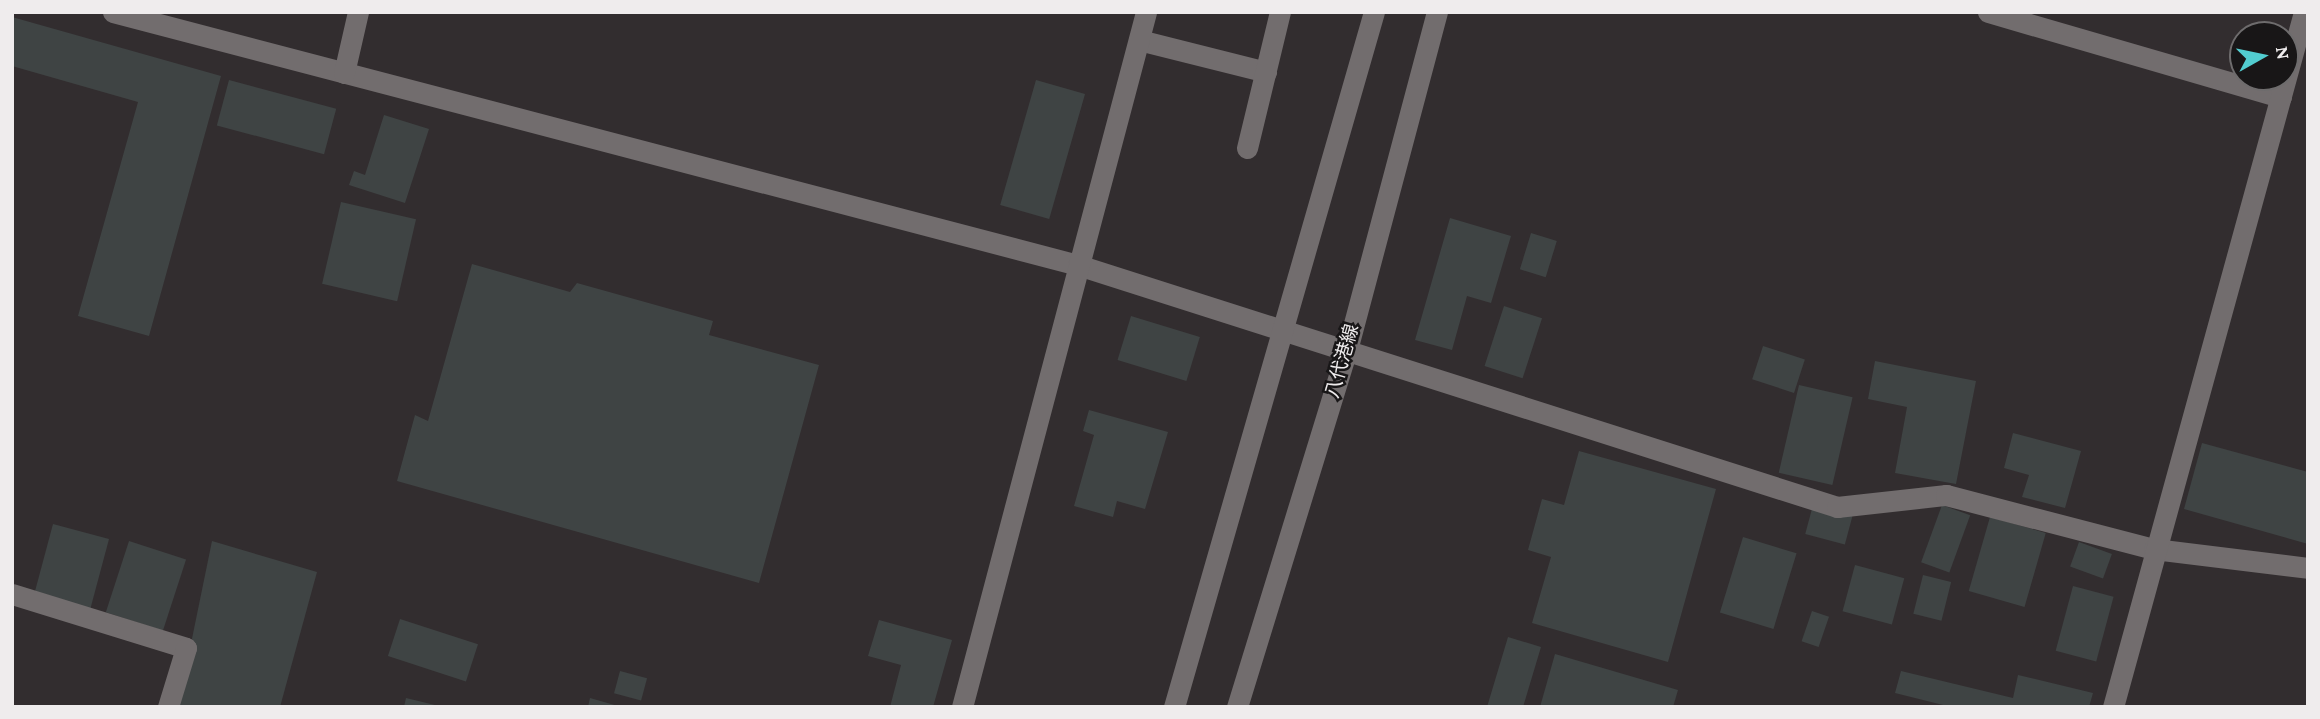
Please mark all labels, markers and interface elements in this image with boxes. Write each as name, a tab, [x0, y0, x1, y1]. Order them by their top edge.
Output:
north arrow	[2229, 21, 2299, 91]
text: N	[2272, 45, 2295, 61]
street label: 八代港線	[1321, 321, 1363, 401]

